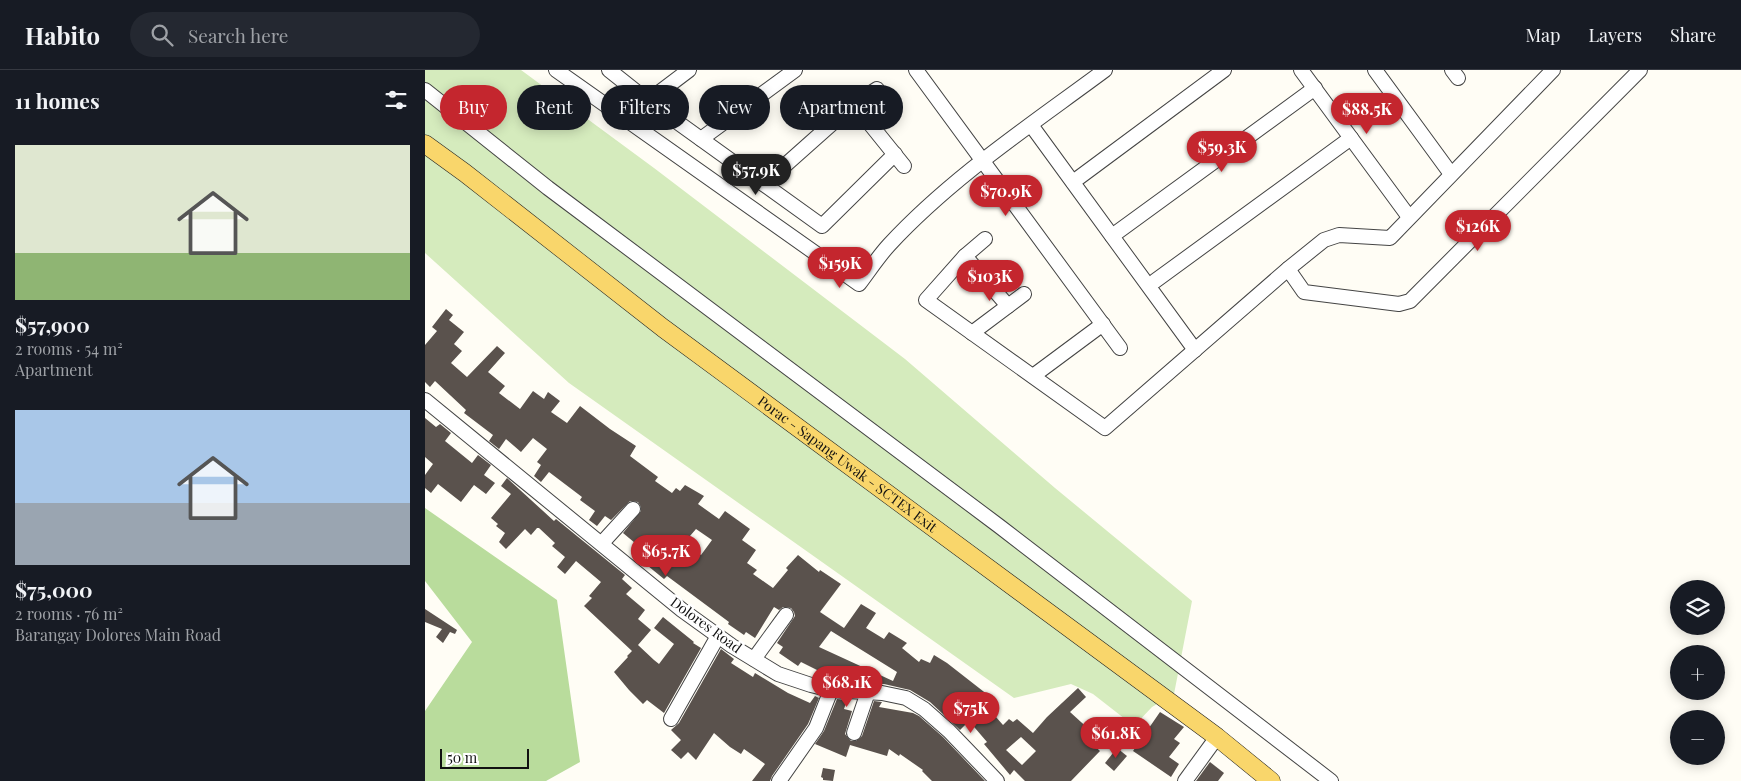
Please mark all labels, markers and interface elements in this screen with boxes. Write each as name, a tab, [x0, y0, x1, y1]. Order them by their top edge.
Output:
search box	[130, 12, 480, 57]
text: Habito	[25, 19, 100, 51]
icon: search	[148, 21, 176, 49]
text: Search here	[188, 22, 289, 48]
text: Map	[1525, 23, 1560, 47]
text: Layers	[1588, 23, 1642, 47]
text: Share	[1670, 23, 1716, 47]
chip: Buy	[440, 85, 507, 130]
chip: Rent	[517, 85, 591, 130]
chip: Filters	[601, 85, 689, 130]
chip: New	[699, 85, 770, 130]
chip: Apartment	[780, 85, 903, 130]
text: 11 homes	[15, 86, 100, 114]
icon: filters	[382, 86, 410, 114]
pin: $88.5K	[1326, 92, 1408, 135]
text: $88.5K	[1342, 98, 1392, 119]
pin: $59.3K	[1181, 131, 1263, 173]
text: $59.3K	[1198, 136, 1246, 157]
pin: $57.9K	[715, 154, 797, 196]
text: $57.9K	[732, 159, 780, 180]
pin: $70.9K	[965, 174, 1047, 217]
icon: home	[168, 178, 258, 268]
text: $70.9K	[980, 180, 1032, 201]
pin: $126K	[1443, 210, 1513, 252]
text: $126K	[1456, 215, 1500, 236]
pin: $159K	[805, 246, 875, 289]
text: $159K	[819, 252, 861, 273]
pin: $103K	[955, 260, 1025, 302]
text: $103K	[968, 265, 1012, 286]
text: $57,900	[15, 310, 90, 338]
text: 2 rooms · 54 m²	[15, 338, 123, 359]
text: Apartment	[15, 359, 93, 380]
street label: Porac - Sapang Uwak - SCTEX Exit	[754, 391, 942, 537]
icon: home	[168, 443, 258, 533]
pin: $65.7K	[625, 534, 707, 577]
text: $65.7K	[642, 540, 690, 561]
text: $75,000	[15, 575, 93, 603]
map controls	[1670, 580, 1725, 765]
button: layers	[1670, 580, 1725, 635]
street label: Dolores Road	[667, 592, 746, 657]
text: 2 rooms · 76 m²	[15, 603, 123, 624]
text: Barangay Dolores Main Road	[15, 624, 221, 645]
button: +	[1670, 645, 1725, 700]
pin: $68.1K	[806, 666, 888, 708]
text: $68.1K	[822, 671, 872, 692]
pin: $75K	[941, 692, 1001, 734]
text: $75K	[953, 697, 989, 718]
button: −	[1670, 710, 1725, 765]
pin: $61.8K	[1075, 716, 1157, 759]
text: $61.8K	[1091, 722, 1141, 743]
scale bar	[440, 746, 529, 769]
text: 50 m	[447, 748, 477, 767]

